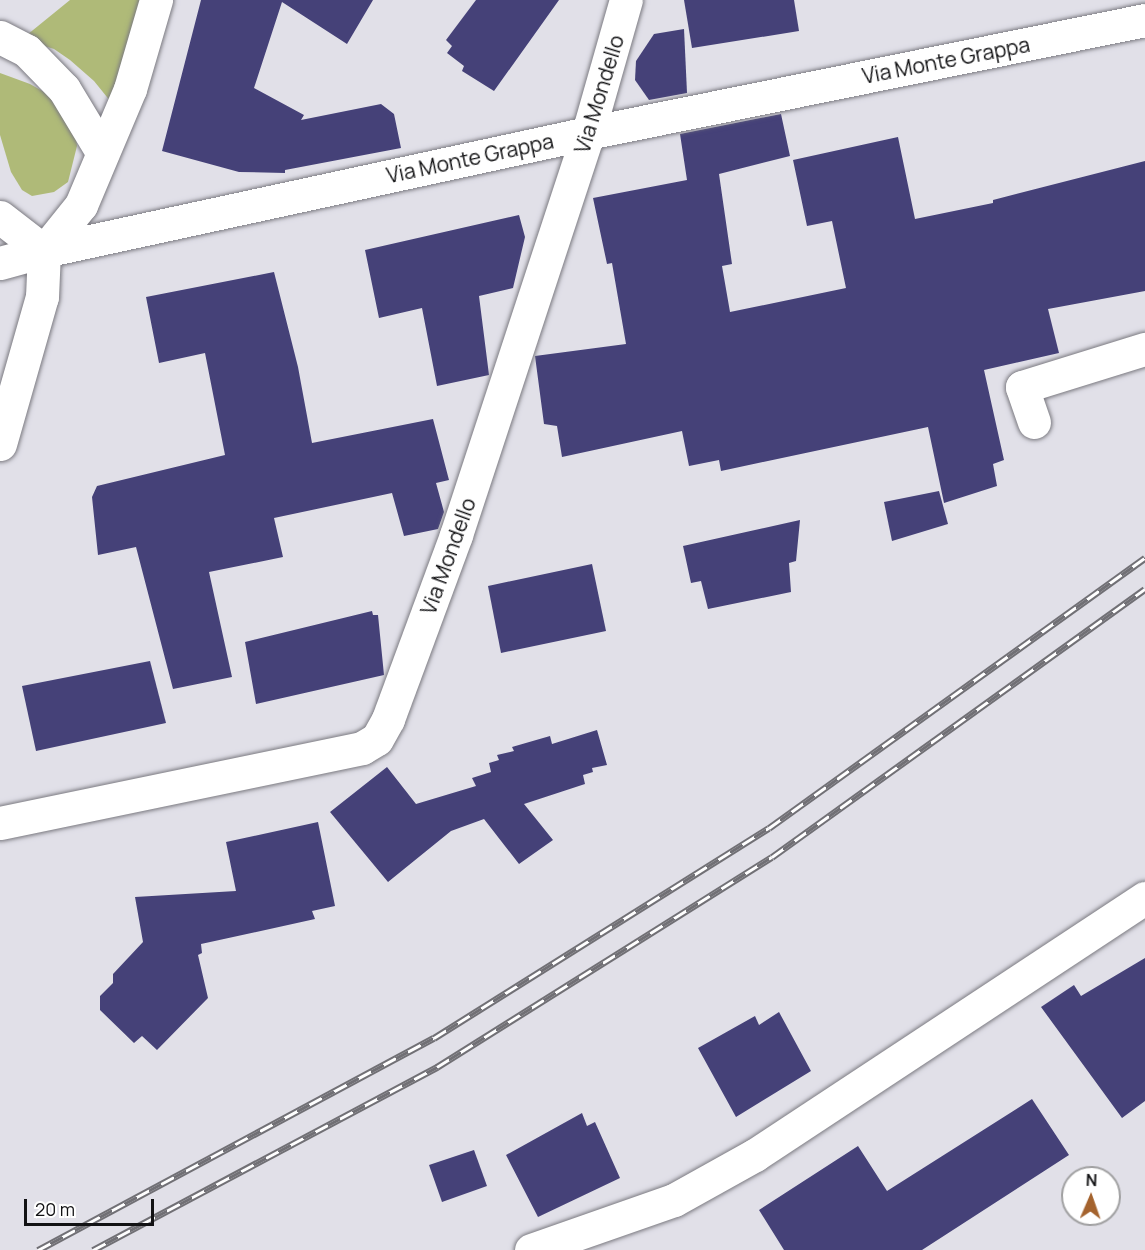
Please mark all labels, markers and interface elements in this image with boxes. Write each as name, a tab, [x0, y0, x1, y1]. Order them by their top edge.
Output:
street label: Via Monte Grappa	[860, 31, 1032, 89]
street label: Via Mondello	[569, 32, 629, 156]
street label: Via Monte Grappa	[384, 128, 556, 188]
street label: Via Mondello	[415, 494, 481, 618]
north arrow	[1061, 1166, 1121, 1226]
text: N	[1085, 1169, 1098, 1191]
scale bar	[27, 1187, 158, 1225]
text: 20 m	[35, 1197, 75, 1221]

